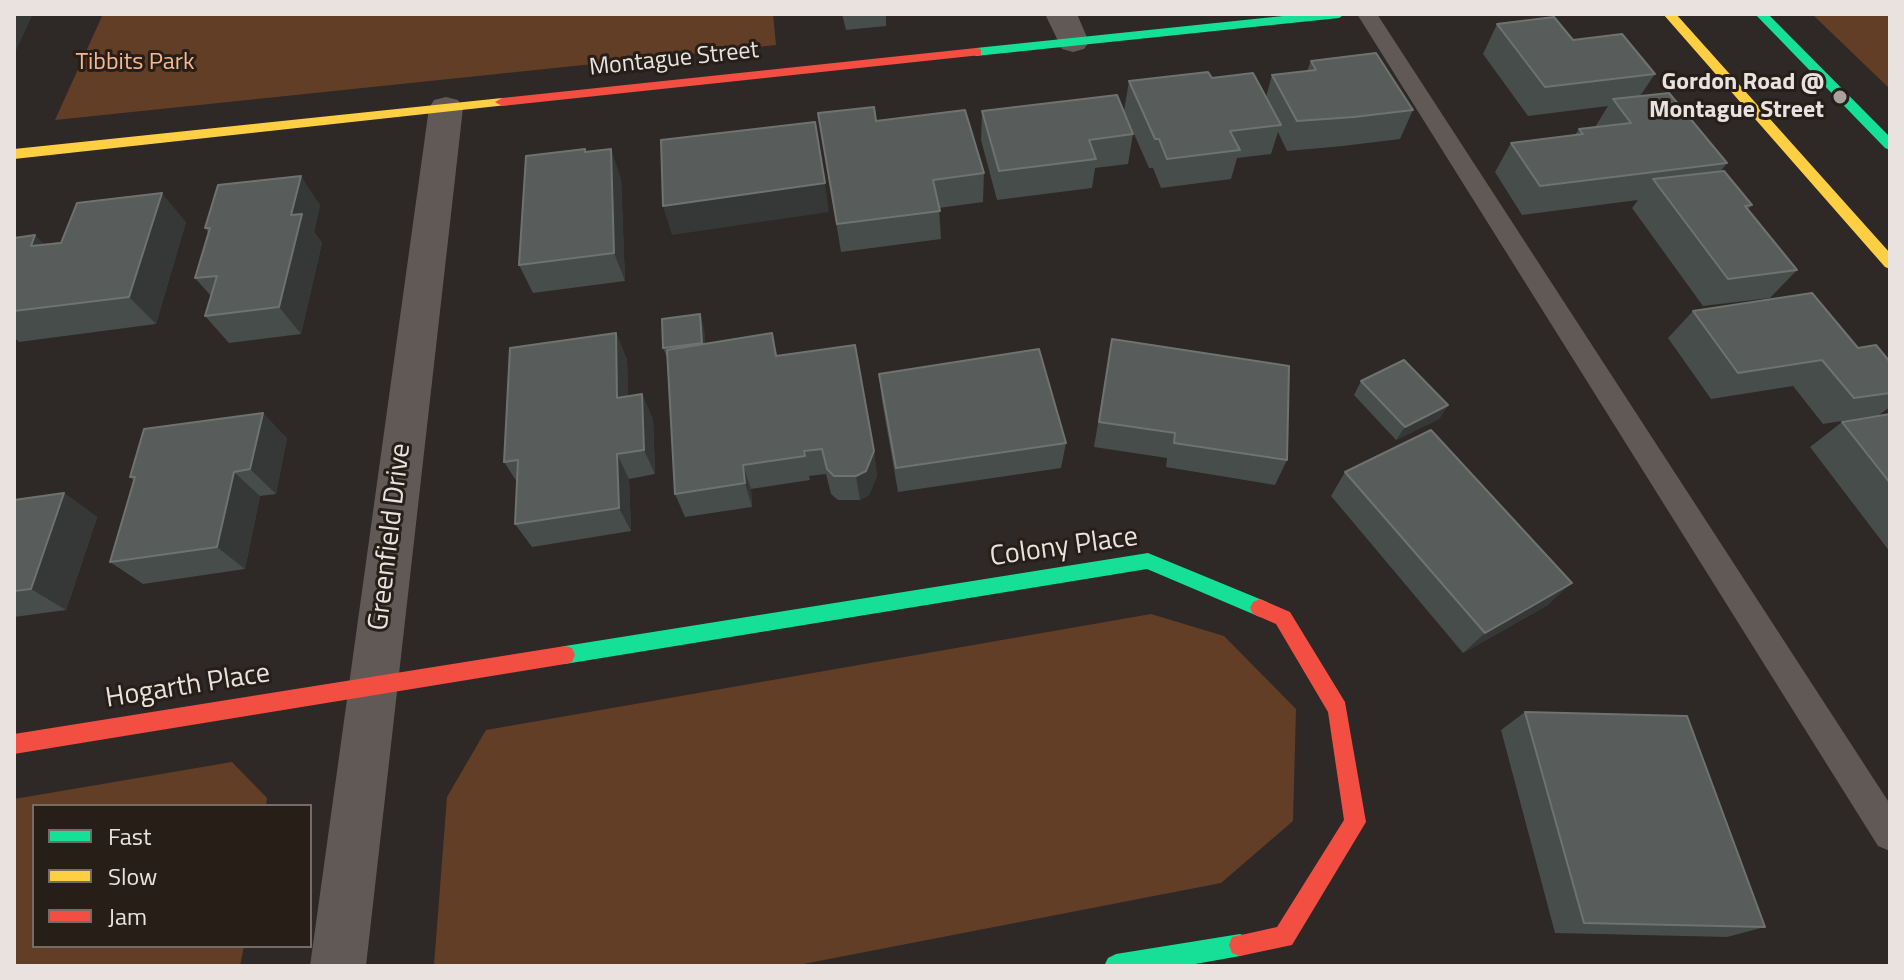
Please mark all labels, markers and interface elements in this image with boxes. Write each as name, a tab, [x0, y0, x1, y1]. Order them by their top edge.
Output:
street label: Montague Street	[588, 37, 760, 83]
park label: Tibbits Park	[75, 49, 195, 77]
place label: Gordon Road @ Montague Street	[1649, 69, 1824, 125]
marker: Gordon Road @ Montague Street	[1831, 88, 1849, 106]
street label: Greenfield Drive	[363, 442, 419, 632]
street label: Colony Place	[988, 521, 1140, 575]
street label: Hogarth Place	[103, 657, 273, 717]
legend	[32, 804, 312, 948]
text: Fast	[108, 818, 151, 854]
text: Slow	[108, 858, 157, 894]
text: Jam	[108, 898, 147, 934]

